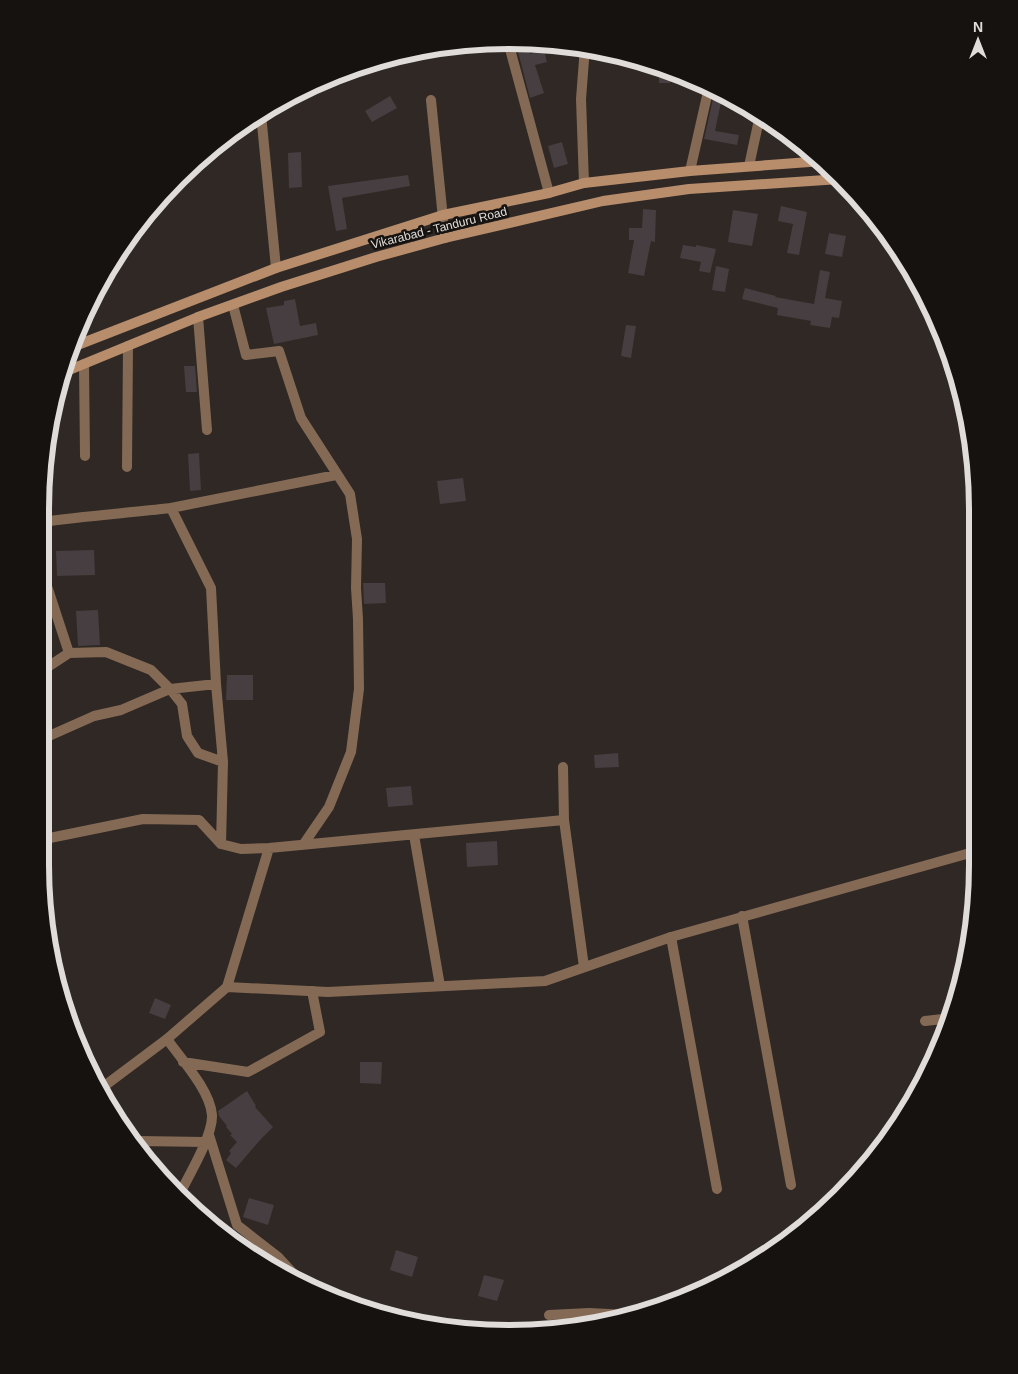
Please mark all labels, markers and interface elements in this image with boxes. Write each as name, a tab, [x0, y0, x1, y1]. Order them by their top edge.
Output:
north arrow	[953, 15, 1003, 65]
text: N	[973, 19, 983, 35]
street label: Vikarabad - Tanduru Road	[370, 204, 508, 252]

